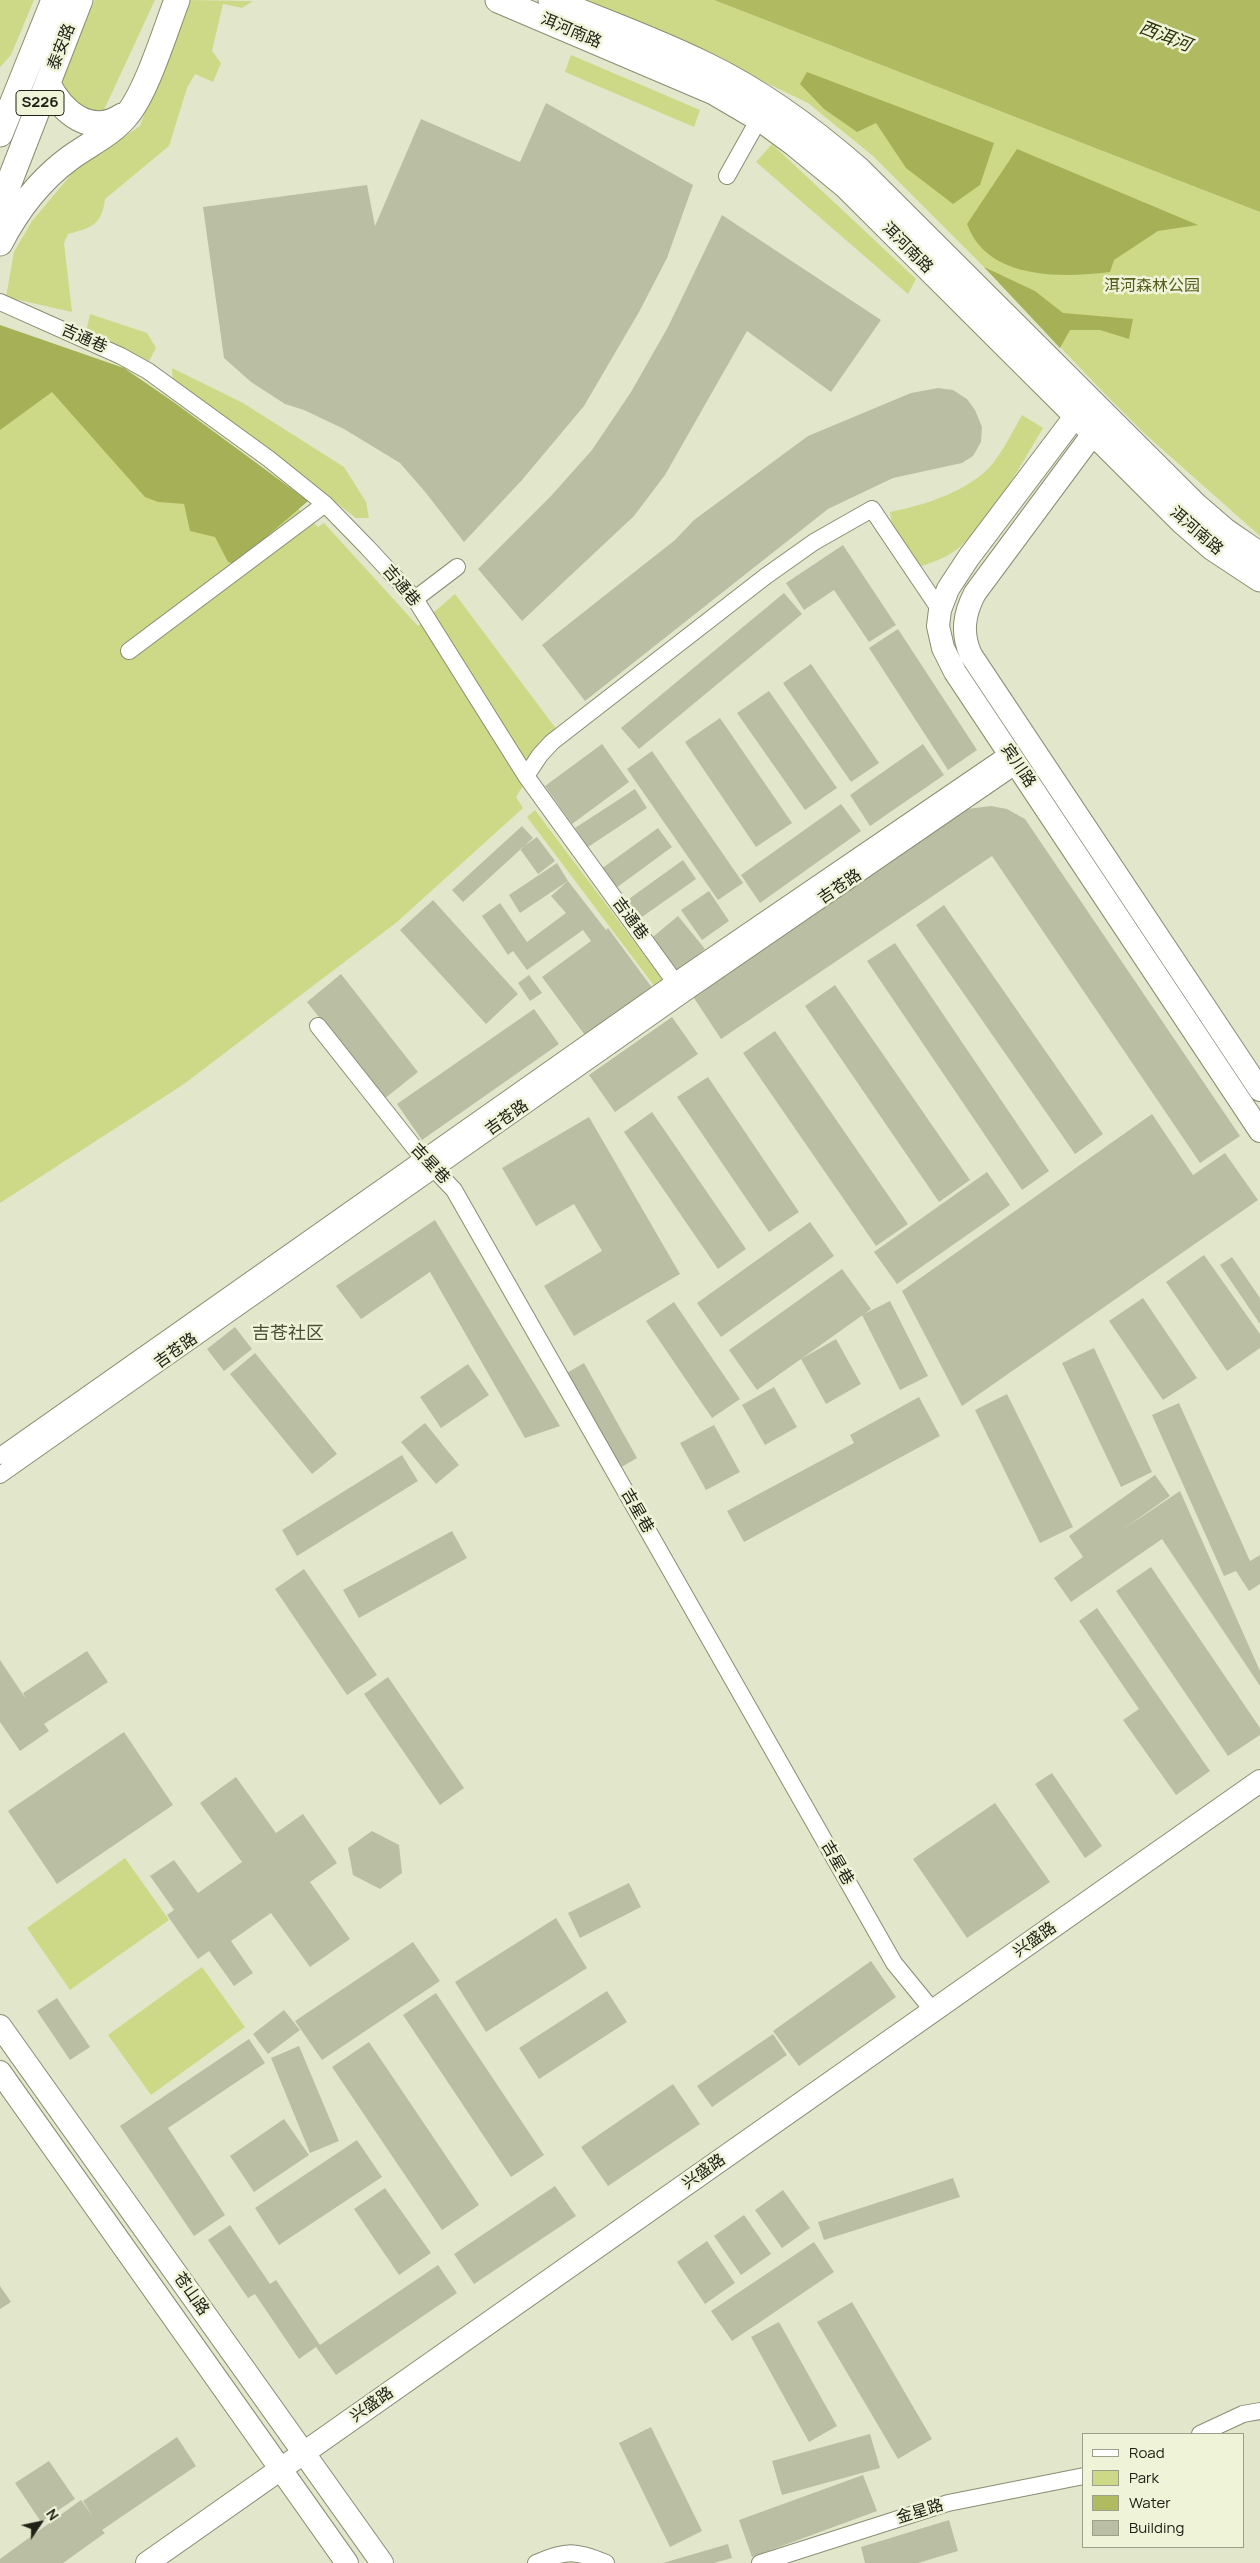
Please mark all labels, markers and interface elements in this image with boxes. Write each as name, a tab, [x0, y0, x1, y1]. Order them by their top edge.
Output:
street label: 洱河南路	[538, 10, 604, 52]
water label: 西洱河	[1136, 17, 1194, 57]
street label: 泰安路	[44, 21, 80, 73]
road number: S226	[16, 90, 64, 116]
street label: 洱河南路	[878, 219, 936, 277]
park label: 洱河森林公园	[1104, 277, 1200, 297]
street label: 吉通巷	[58, 320, 110, 358]
street label: 洱河南路	[1166, 503, 1226, 559]
street label: 吉通巷	[378, 561, 424, 611]
street label: 宾川路	[997, 741, 1039, 791]
street label: 吉苍路	[815, 866, 865, 908]
street label: 吉通巷	[608, 894, 652, 944]
street label: 吉苍路	[482, 1096, 532, 1140]
street label: 吉星巷	[407, 1140, 453, 1188]
district label: 吉苍社区	[252, 1323, 324, 1345]
street label: 吉苍路	[151, 1329, 201, 1373]
street label: 吉星巷	[617, 1485, 657, 1537]
street label: 吉星巷	[817, 1837, 857, 1889]
street label: 兴盛路	[1010, 1918, 1060, 1962]
street label: 兴盛路	[679, 2150, 729, 2194]
street label: 苍山路	[169, 2269, 213, 2319]
street label: 兴盛路	[347, 2383, 397, 2427]
legend	[1082, 2433, 1245, 2548]
text: Road	[1129, 2442, 1165, 2463]
text: Park	[1129, 2467, 1159, 2488]
text: Water	[1129, 2492, 1171, 2513]
street label: 金星路	[894, 2496, 946, 2528]
north arrow	[15, 2498, 65, 2548]
text: N	[42, 2505, 64, 2524]
text: Building	[1129, 2517, 1184, 2538]

